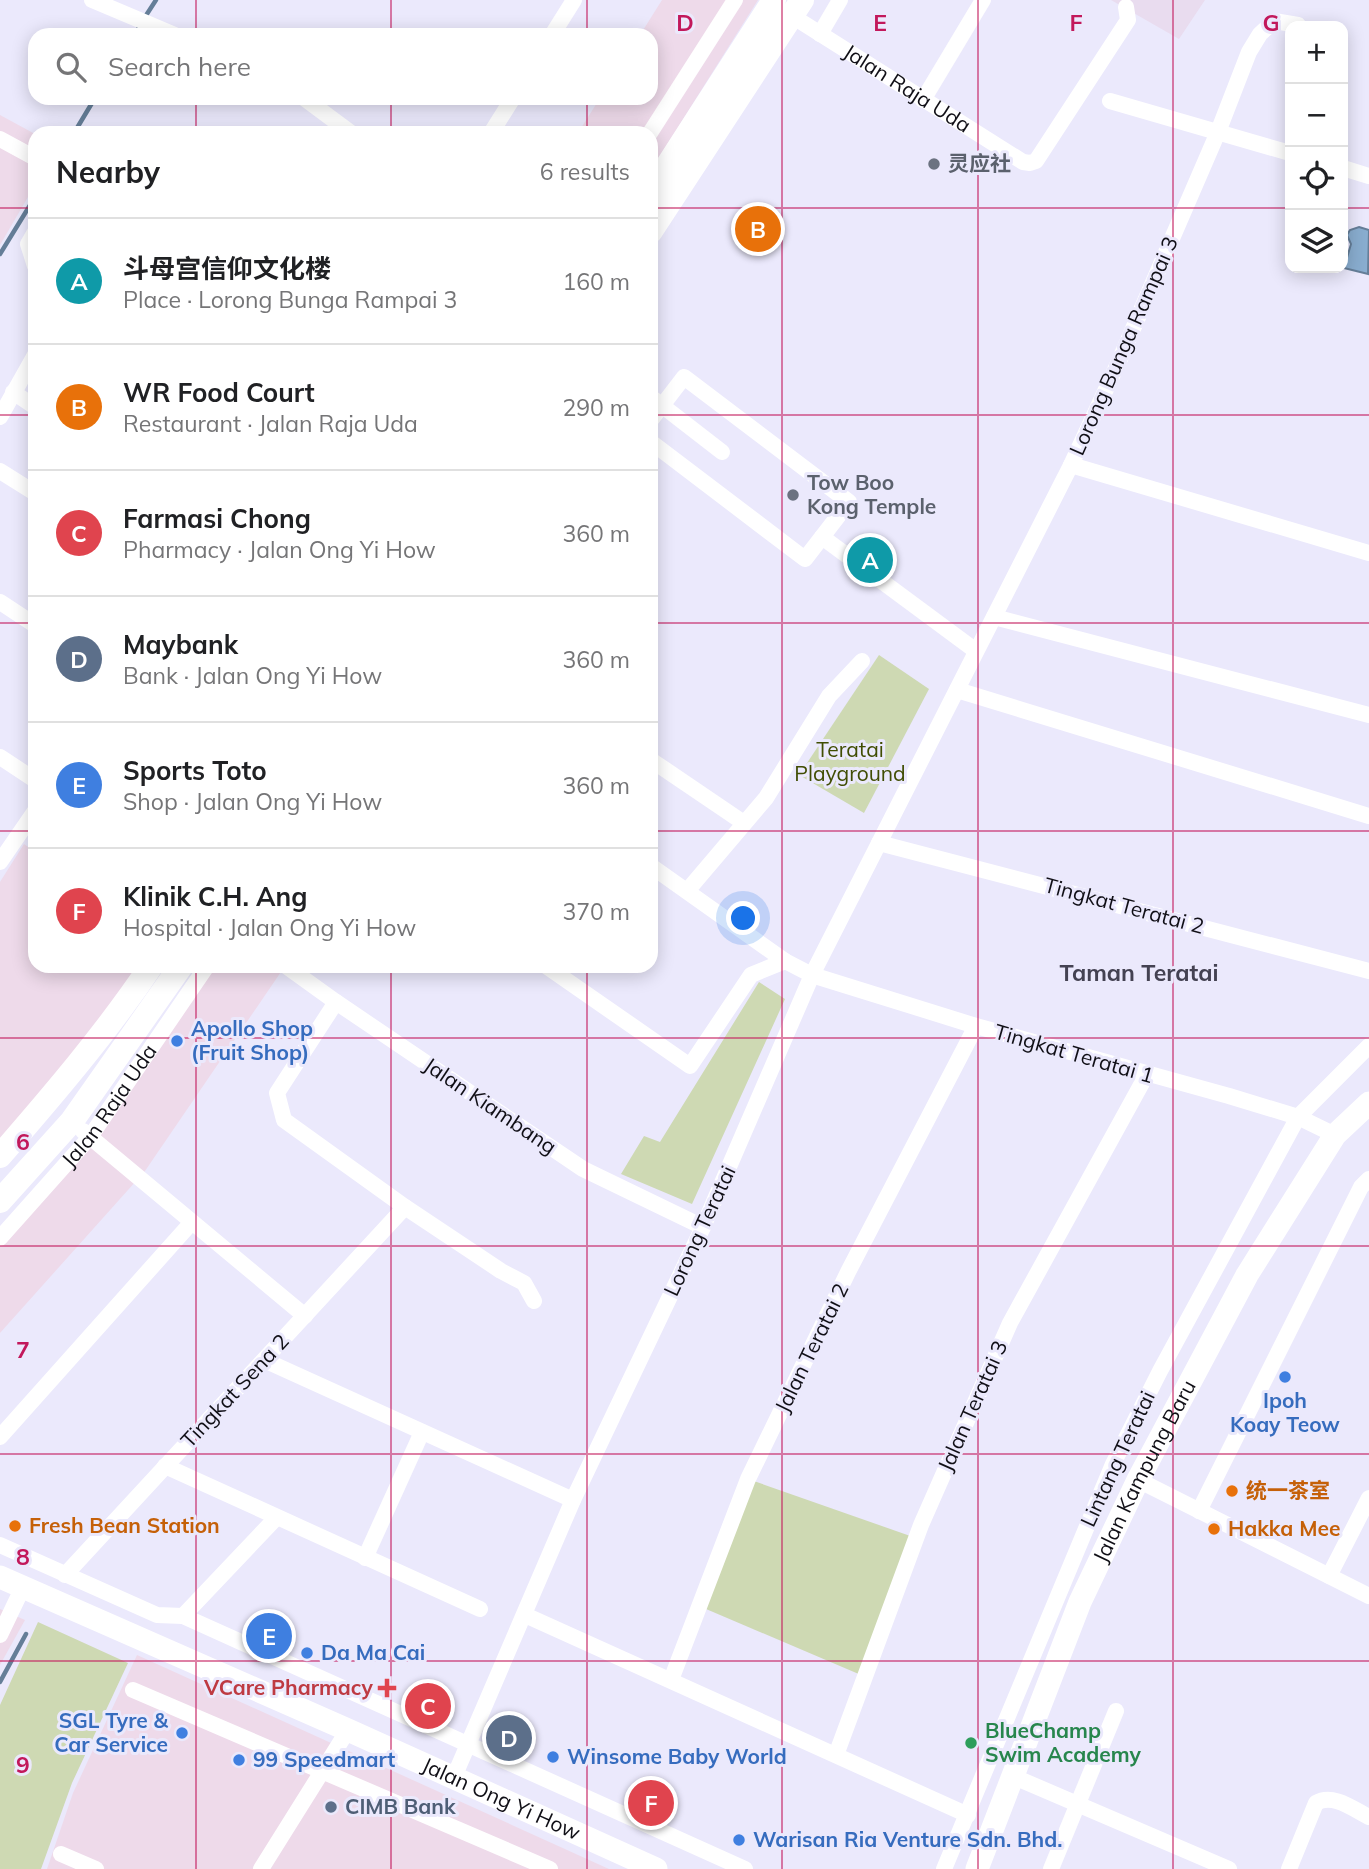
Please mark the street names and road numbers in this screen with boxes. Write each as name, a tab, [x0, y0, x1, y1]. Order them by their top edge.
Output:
street label: Jalan Raja Uda	[839, 38, 976, 138]
street label: Lorong Bunga Rampai 3	[1063, 232, 1183, 459]
street label: Tingkat Teratai 2	[1041, 871, 1207, 939]
street label: Tingkat Teratai 1	[992, 1018, 1157, 1088]
street label: Jalan Raja Uda	[56, 1039, 162, 1172]
street label: Jalan Kiambang	[419, 1051, 562, 1159]
street label: Lorong Teratai	[658, 1161, 741, 1300]
street label: Jalan Teratai 2	[769, 1279, 854, 1416]
street label: Tingkat Sena 2	[175, 1328, 294, 1453]
street label: Jalan Teratai 3	[932, 1336, 1013, 1475]
street label: Jalan Kampung Baru	[1087, 1375, 1201, 1566]
street label: Lintang Teratai	[1074, 1387, 1160, 1531]
street label: Jalan Ong Yi How	[418, 1751, 585, 1845]

